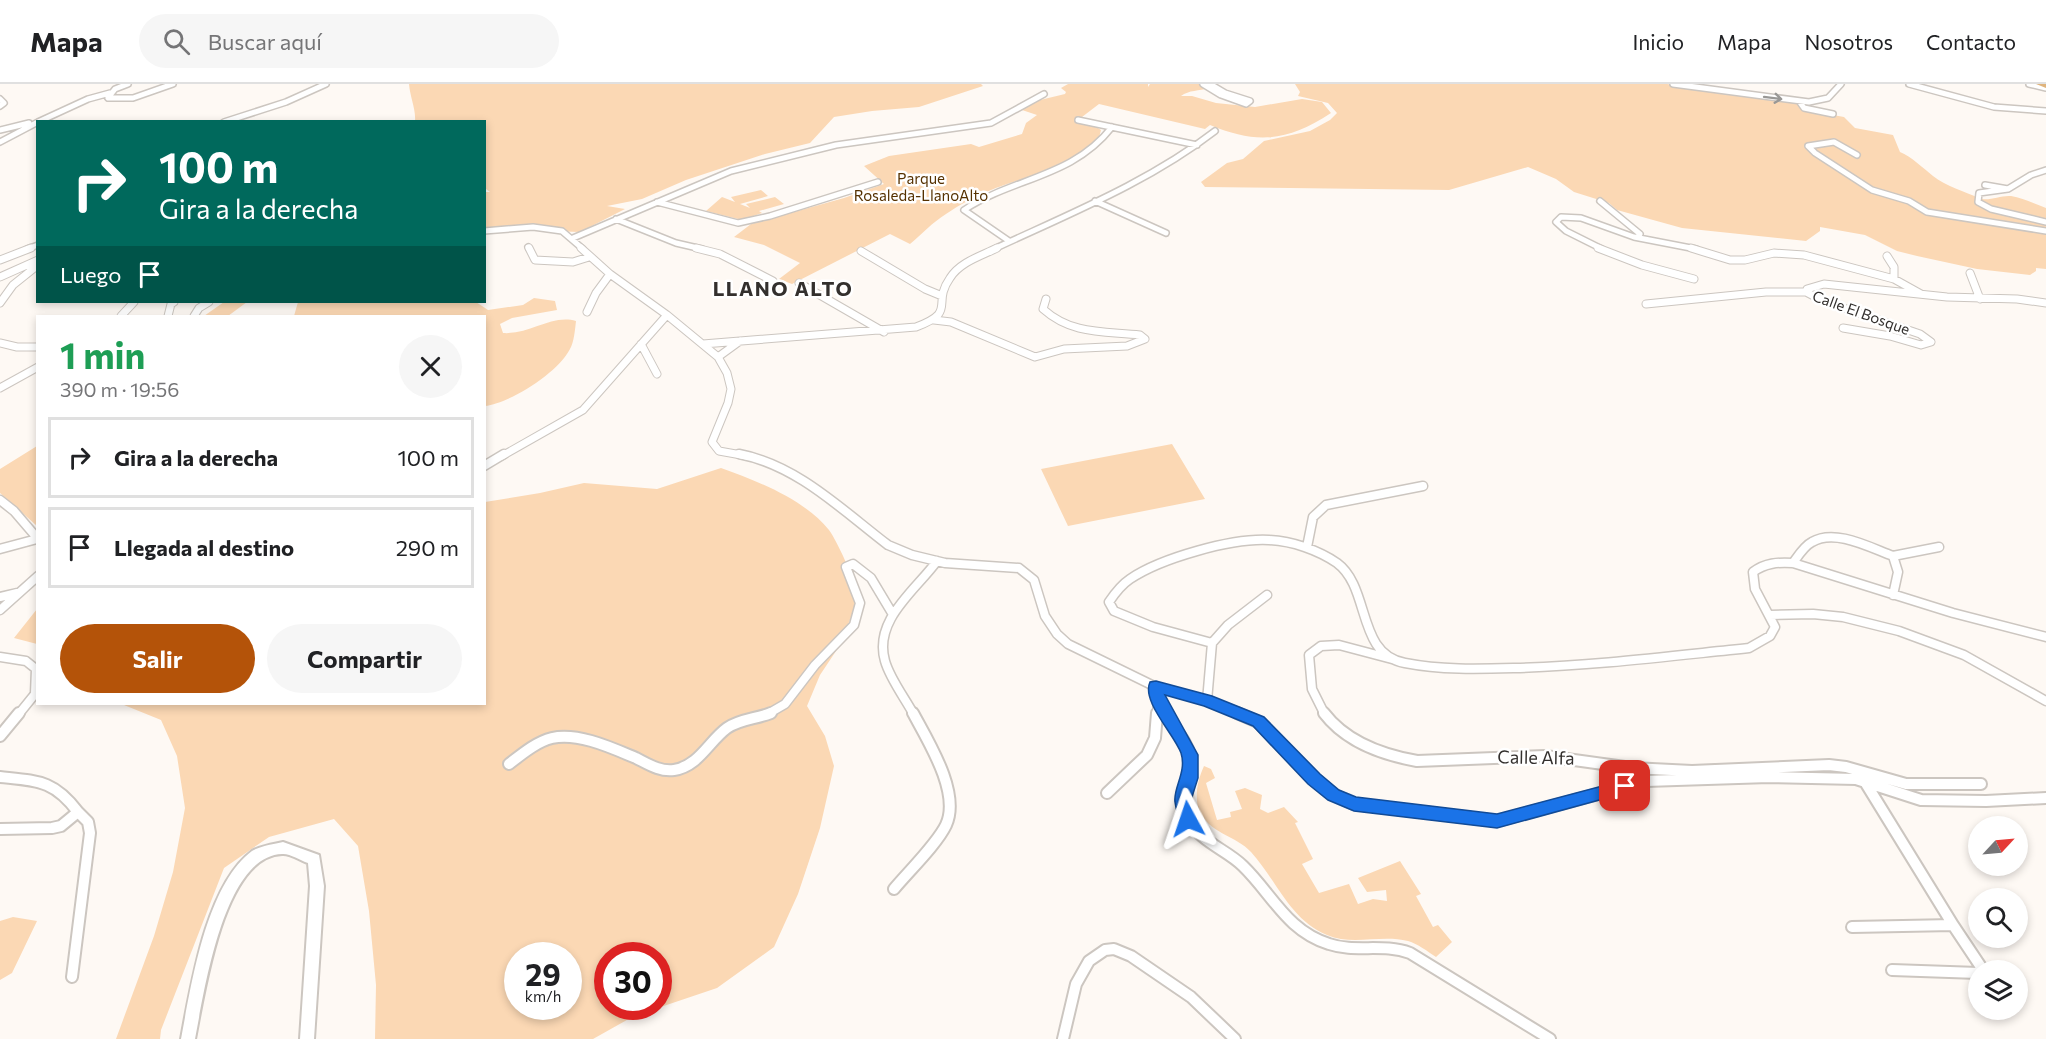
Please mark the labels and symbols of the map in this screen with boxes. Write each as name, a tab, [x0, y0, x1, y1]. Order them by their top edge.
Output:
one-way arrow	[1762, 93, 1782, 104]
park label: Parque Rosaleda-LlanoAlto	[854, 169, 988, 204]
district label: LLANO ALTO	[713, 276, 853, 300]
street label: Calle El Bosque	[1810, 286, 1913, 338]
street label: Calle Alfa	[1497, 745, 1575, 769]
pin	[1599, 760, 1650, 811]
position arrow	[1156, 787, 1220, 851]
north arrow	[1968, 816, 2028, 876]
speed limit sign: 30	[594, 942, 672, 1020]

